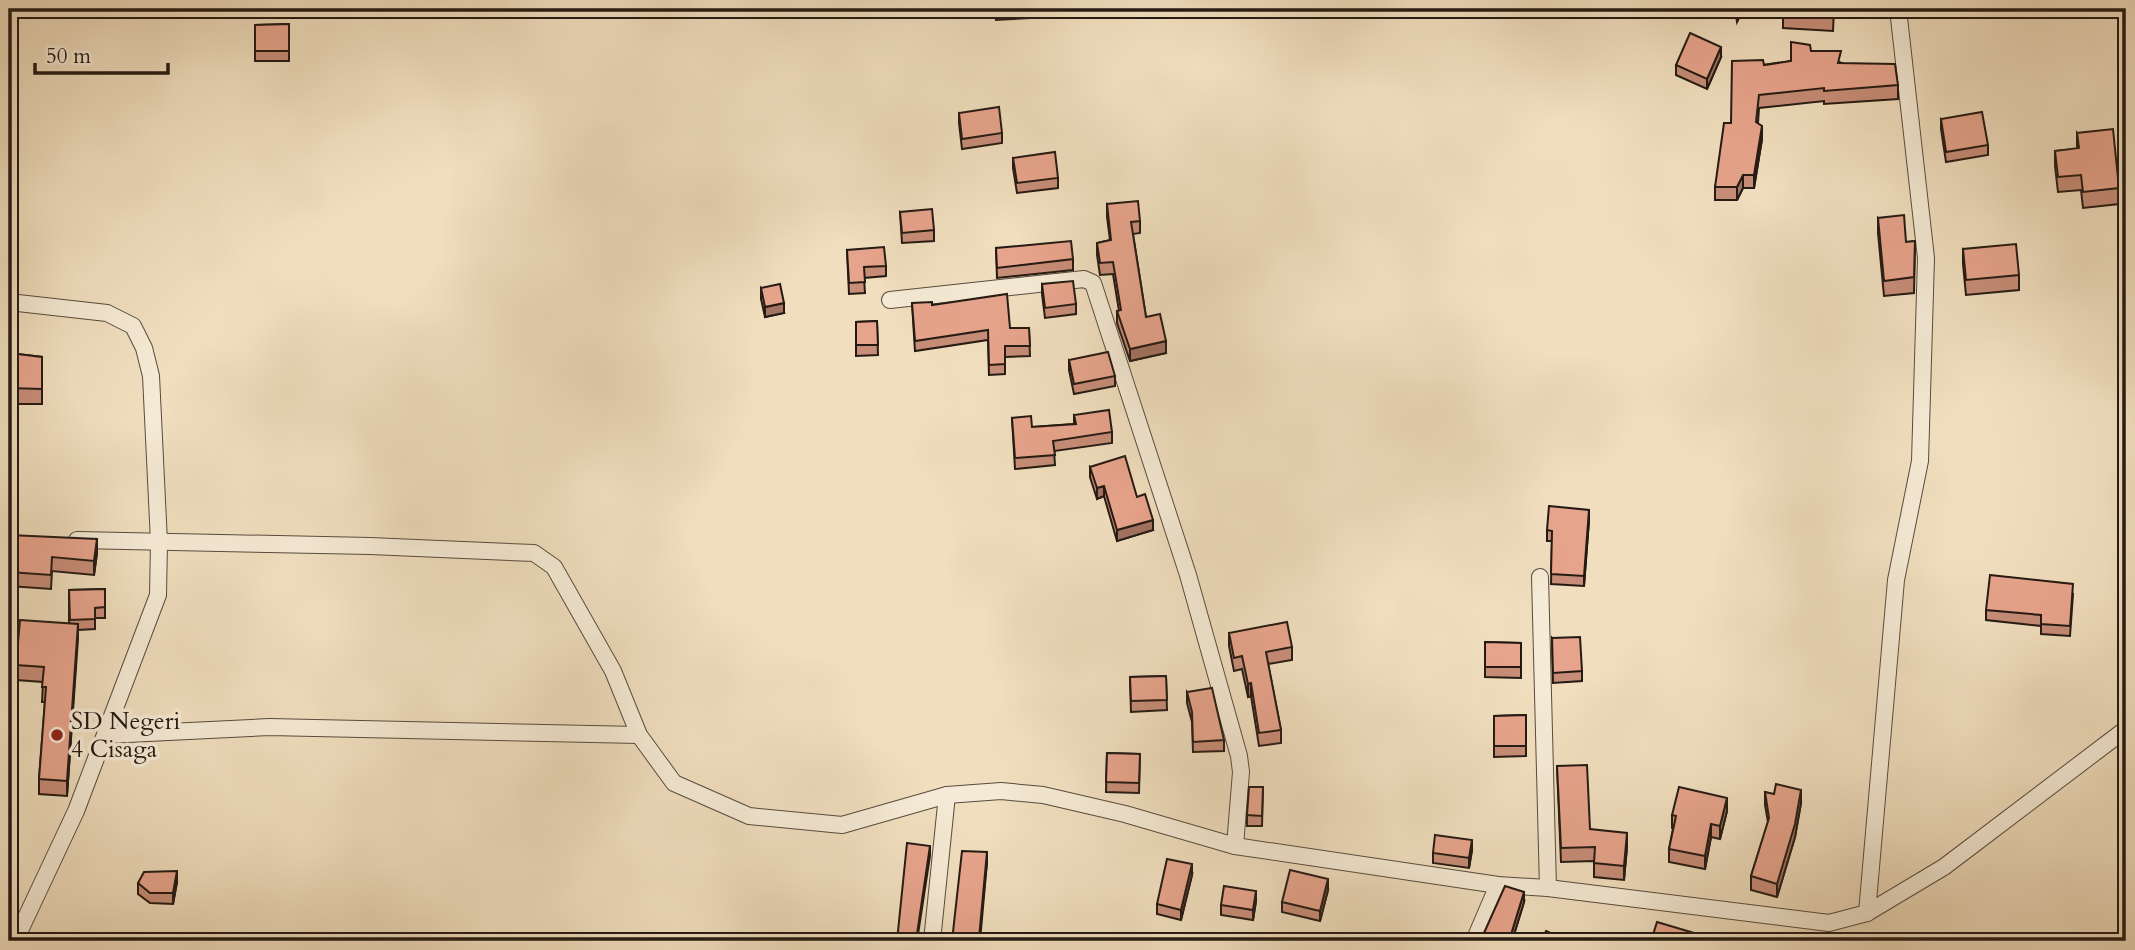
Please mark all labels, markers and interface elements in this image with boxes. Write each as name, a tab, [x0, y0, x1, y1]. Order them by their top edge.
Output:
scale bar	[35, 32, 168, 76]
text: 50 m	[46, 42, 91, 71]
place label: SD Negeri 4 Cisaga	[71, 705, 180, 766]
marker: SD Negeri 4 Cisaga	[49, 727, 65, 743]

